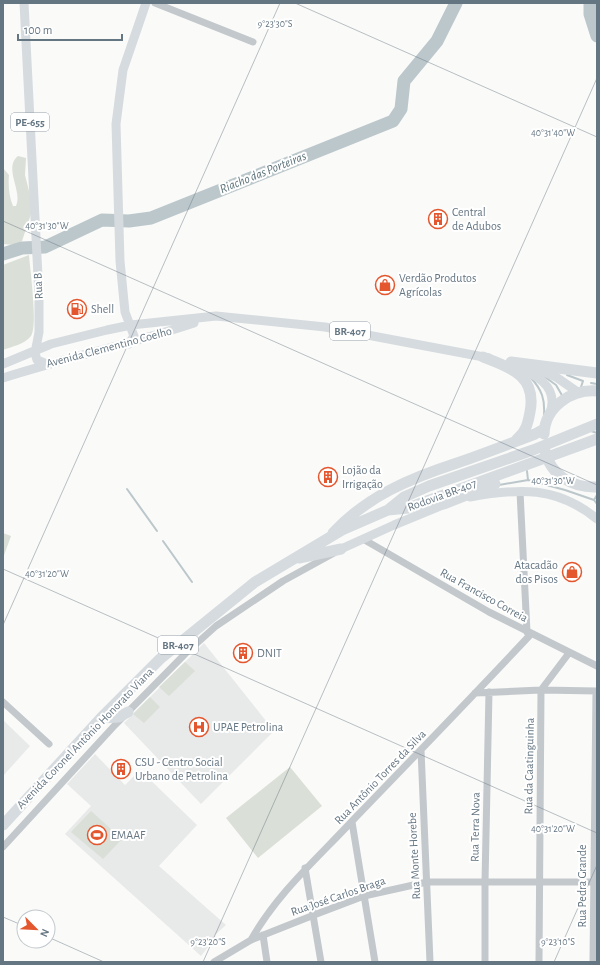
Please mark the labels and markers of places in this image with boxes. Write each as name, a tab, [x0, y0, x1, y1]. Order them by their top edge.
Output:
place label: Central de Adubos	[452, 206, 501, 232]
building icon: Central de Adubos	[427, 208, 449, 230]
place label: Verdão Produtos Agrícolas	[399, 272, 476, 298]
shop icon: Verdão Produtos Agrícolas	[374, 274, 396, 296]
fuel station icon: Shell	[66, 298, 88, 320]
place label: Shell	[91, 303, 114, 315]
place label: Lojão da Irrigação	[342, 464, 383, 490]
building icon: Lojão da Irrigação	[317, 466, 339, 488]
place label: Atacadão dos Pisos	[514, 559, 558, 585]
shop icon: Atacadão dos Pisos	[561, 561, 583, 583]
building icon: DNIT	[232, 642, 254, 664]
place label: DNIT	[257, 647, 282, 659]
hospital icon: UPAE Petrolina	[188, 716, 210, 738]
place label: UPAE Petrolina	[213, 721, 284, 733]
place label: CSU - Centro Social Urbano de Petrolina	[135, 756, 228, 782]
building icon: CSU - Centro Social Urbano de Petrolina	[110, 758, 132, 780]
sports icon: EMAAF	[86, 824, 108, 846]
place label: EMAAF	[111, 829, 146, 841]

